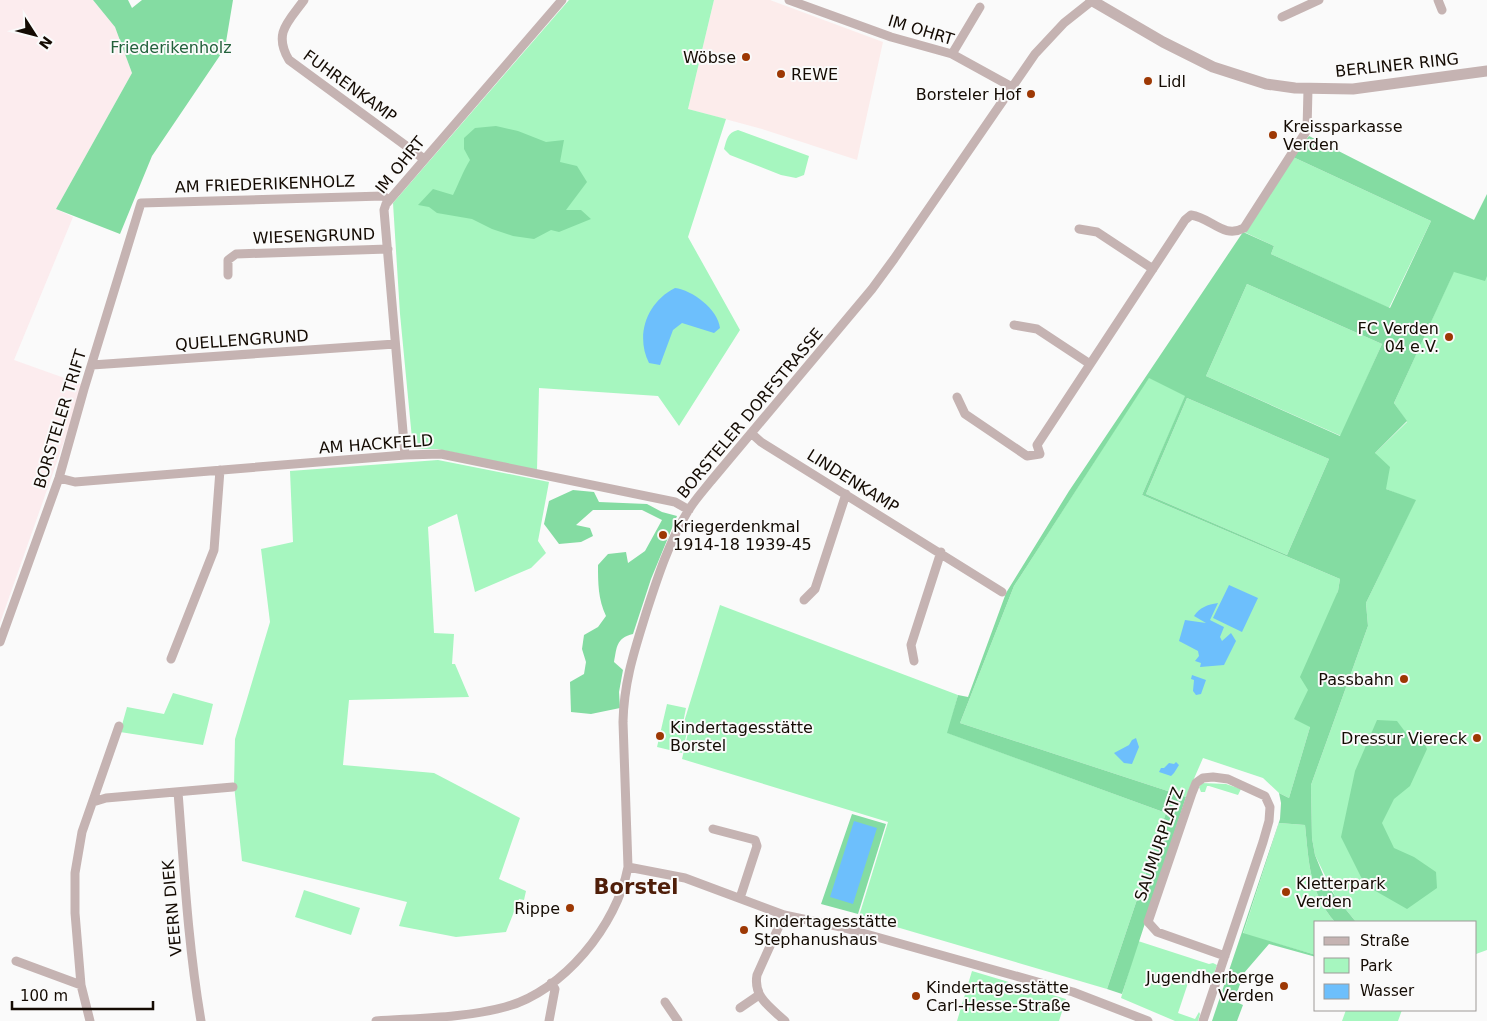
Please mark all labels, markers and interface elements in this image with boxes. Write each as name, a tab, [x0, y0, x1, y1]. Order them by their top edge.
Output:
north arrow	[10, 10, 60, 60]
street label: IM OHRT	[886, 11, 956, 49]
text: N	[36, 33, 55, 52]
park label: Friederikenholz	[110, 38, 232, 57]
street label: FUHRENKAMP	[300, 46, 401, 126]
place label: Wöbse	[683, 48, 736, 67]
street label: BERLINER RING	[1334, 49, 1460, 81]
marker: Wöbse	[740, 51, 752, 63]
place label: REWE	[791, 65, 838, 84]
marker: REWE	[775, 68, 787, 80]
place label: Lidl	[1158, 72, 1186, 91]
marker: Lidl	[1142, 75, 1154, 87]
place label: Borsteler Hof	[916, 85, 1021, 104]
marker: Borsteler Hof	[1025, 88, 1037, 100]
place label: Kreissparkasse Verden	[1283, 117, 1403, 154]
marker: Kreissparkasse Verden	[1267, 129, 1279, 141]
street label: IM OHRT	[371, 132, 429, 197]
street label: AM FRIEDERIKENHOLZ	[175, 171, 355, 197]
street label: WIESENGRUND	[253, 224, 375, 248]
place label: FC Verden 04 e.V.	[1358, 319, 1439, 356]
street label: BORSTELER DORFSTRASSE	[673, 324, 827, 502]
street label: QUELLENGRUND	[175, 326, 309, 354]
marker: FC Verden 04 e.V.	[1443, 331, 1455, 343]
street label: BORSTELER TRIFT	[30, 347, 90, 491]
street label: AM HACKFELD	[318, 431, 434, 457]
street label: LINDENKAMP	[804, 445, 903, 517]
place label: Kriegerdenkmal 1914-18 1939-45	[673, 517, 812, 554]
marker: Kriegerdenkmal 1914-18 1939-45	[657, 529, 669, 541]
place label: Passbahn	[1318, 670, 1394, 689]
marker: Passbahn	[1398, 673, 1410, 685]
place label: Kindertagesstätte Borstel	[670, 718, 813, 755]
place label: Dressur Viereck	[1341, 729, 1468, 748]
marker: Kindertagesstätte Borstel	[654, 730, 666, 742]
marker: Dressur Viereck	[1471, 732, 1483, 744]
street label: SAUMURPLATZ	[1131, 785, 1187, 903]
street label: VEERN DIEK	[158, 858, 186, 957]
place label: Kletterpark Verden	[1296, 874, 1386, 911]
district label: Borstel	[594, 875, 678, 899]
marker: Kletterpark Verden	[1280, 886, 1292, 898]
place label: Rippe	[514, 899, 560, 918]
marker: Rippe	[564, 902, 576, 914]
place label: Kindertagesstätte Stephanushaus	[754, 912, 897, 949]
legend	[1314, 921, 1477, 1011]
marker: Kindertagesstätte Stephanushaus	[738, 924, 750, 936]
text: Straße	[1360, 932, 1409, 950]
text: Park	[1360, 957, 1393, 975]
place label: Jugendherberge Verden	[1145, 968, 1274, 1005]
scale bar	[12, 978, 154, 1010]
place label: Kindertagesstätte Carl-Hesse-Straße	[926, 978, 1071, 1015]
marker: Jugendherberge Verden	[1278, 980, 1290, 992]
text: Wasser	[1360, 982, 1415, 1000]
text: 100 m	[20, 987, 68, 1005]
marker: Kindertagesstätte Carl-Hesse-Straße	[910, 990, 922, 1002]

